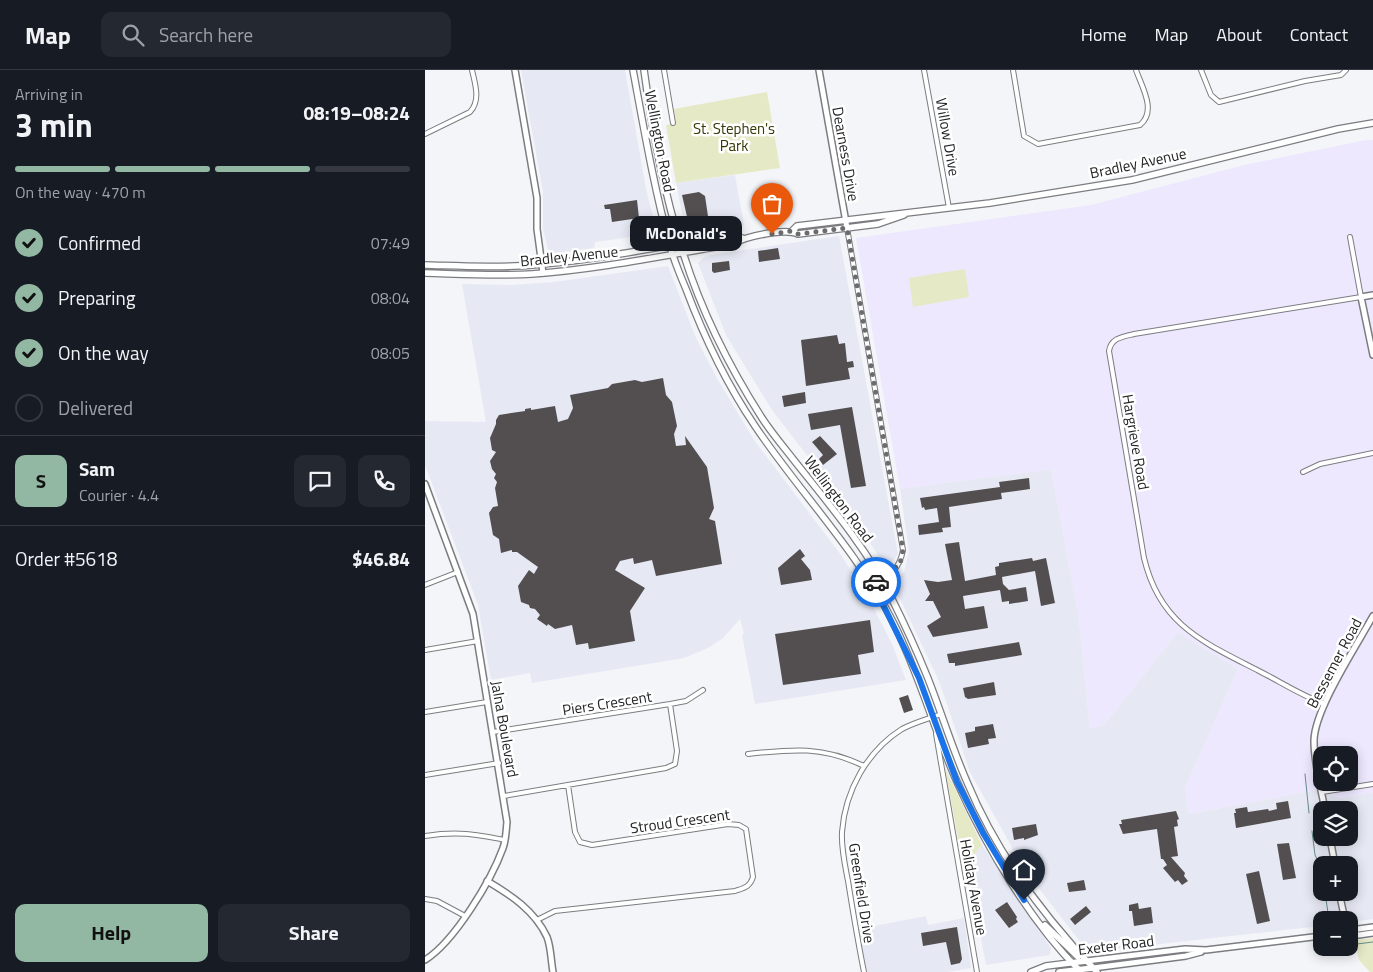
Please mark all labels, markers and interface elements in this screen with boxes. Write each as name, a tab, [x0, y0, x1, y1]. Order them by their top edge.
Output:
search box	[101, 12, 451, 57]
text: Map	[25, 17, 71, 53]
text: Search here	[159, 20, 253, 49]
icon: search	[119, 21, 147, 49]
text: Home	[1081, 21, 1127, 48]
text: Map	[1155, 21, 1188, 48]
text: About	[1216, 21, 1262, 48]
text: Contact	[1290, 21, 1348, 48]
text: Arriving in	[15, 82, 83, 106]
street label: Wellington Road	[639, 88, 681, 194]
street label: Willow Drive	[930, 96, 966, 178]
text: 08:19–08:24	[303, 98, 410, 127]
text: 3 min	[15, 101, 93, 149]
street label: Dearness Drive	[826, 105, 866, 203]
park label: St. Stephen's Park	[693, 117, 775, 157]
street label: Bradley Avenue	[1088, 142, 1188, 184]
text: On the way · 470 m	[15, 180, 146, 204]
pin	[751, 183, 793, 234]
icon: bag	[758, 190, 786, 218]
callout: McDonald's	[630, 216, 742, 252]
text: McDonald's	[646, 221, 727, 245]
text: Confirmed	[58, 228, 141, 257]
icon: check	[15, 229, 43, 257]
text: 07:49	[371, 231, 410, 255]
street label: Bradley Avenue	[519, 239, 619, 273]
text: Preparing	[58, 283, 135, 312]
icon: check	[15, 284, 43, 312]
text: 08:04	[371, 286, 410, 310]
text: On the way	[58, 338, 149, 367]
icon: check	[15, 339, 43, 367]
text: 08:05	[371, 341, 410, 365]
street label: Hargrieve Road	[1116, 392, 1156, 492]
text: Delivered	[58, 393, 133, 422]
street label: Wellington Road	[799, 451, 879, 547]
text: Sam	[79, 454, 115, 483]
button: chat	[294, 455, 346, 507]
button: phone	[358, 455, 410, 507]
text: S	[36, 466, 46, 495]
text: Courier · 4.4	[79, 483, 159, 507]
text: Order #5618	[15, 544, 117, 573]
text: $46.84	[352, 544, 410, 573]
courier	[851, 557, 901, 607]
icon: car	[862, 568, 890, 596]
street label: Bessemer Road	[1301, 614, 1367, 712]
street label: Jalna Boulevard	[485, 679, 525, 779]
street label: Piers Crescent	[561, 684, 654, 721]
map controls	[1313, 746, 1358, 956]
button: locate	[1313, 746, 1358, 791]
button: layers	[1313, 801, 1358, 846]
street label: Stroud Crescent	[629, 803, 732, 839]
street label: Holiday Avenue	[954, 837, 994, 937]
street label: Greenfield Drive	[843, 841, 881, 945]
pin	[1003, 849, 1045, 900]
icon: home	[1010, 856, 1038, 884]
button: +	[1313, 856, 1358, 901]
button: Help	[15, 904, 208, 962]
button: Share	[218, 904, 410, 962]
button: −	[1313, 911, 1358, 956]
street label: Exeter Road	[1077, 929, 1155, 961]

